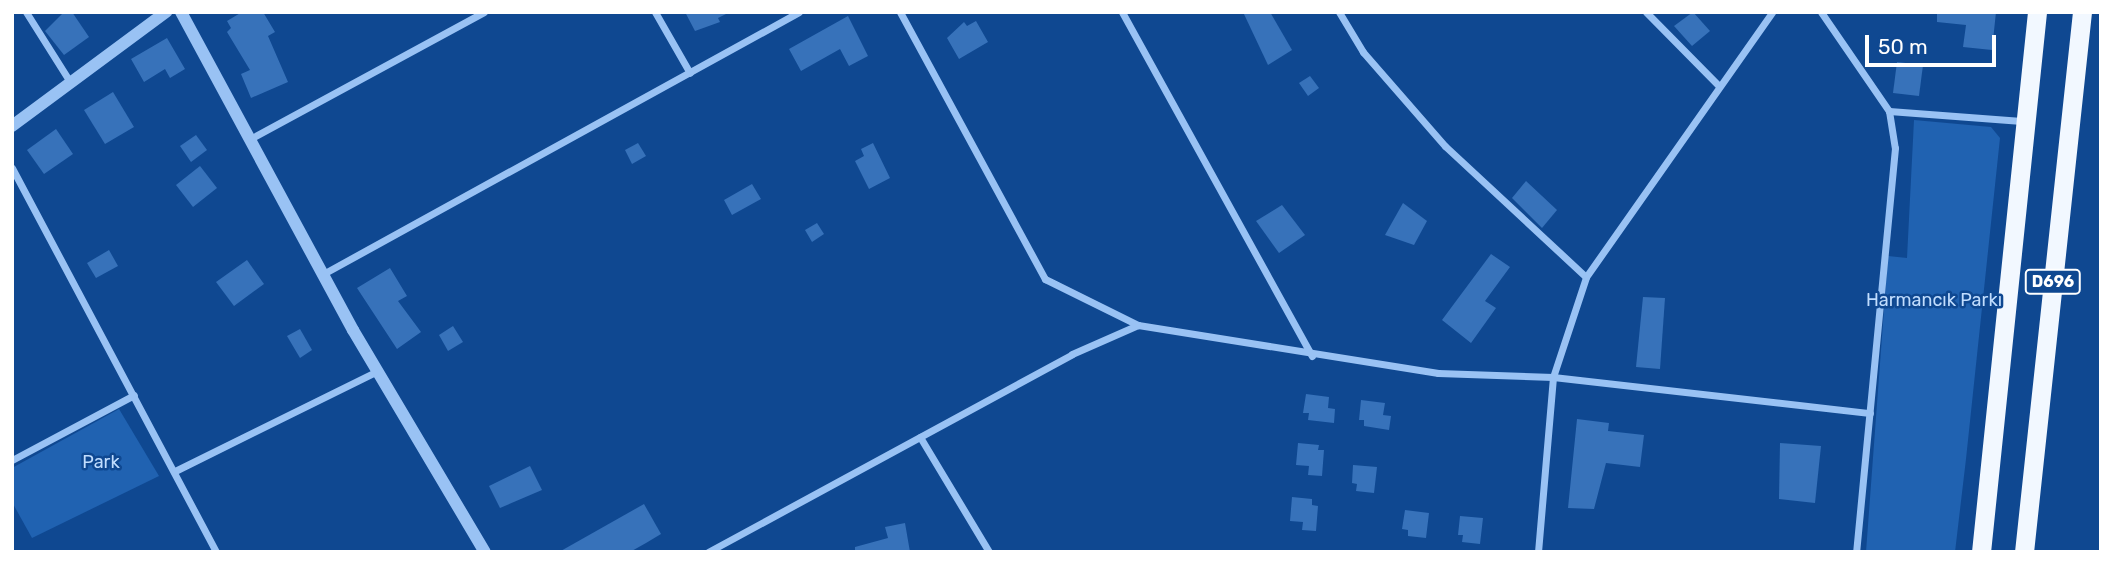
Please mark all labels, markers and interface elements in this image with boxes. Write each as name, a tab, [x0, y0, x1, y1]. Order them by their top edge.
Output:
scale bar	[1868, 21, 1999, 65]
text: 50 m	[1878, 34, 1928, 59]
road number: D696	[2023, 270, 2083, 294]
park label: Harmancık Parkı	[1866, 289, 2002, 311]
park label: Park	[82, 451, 120, 473]

